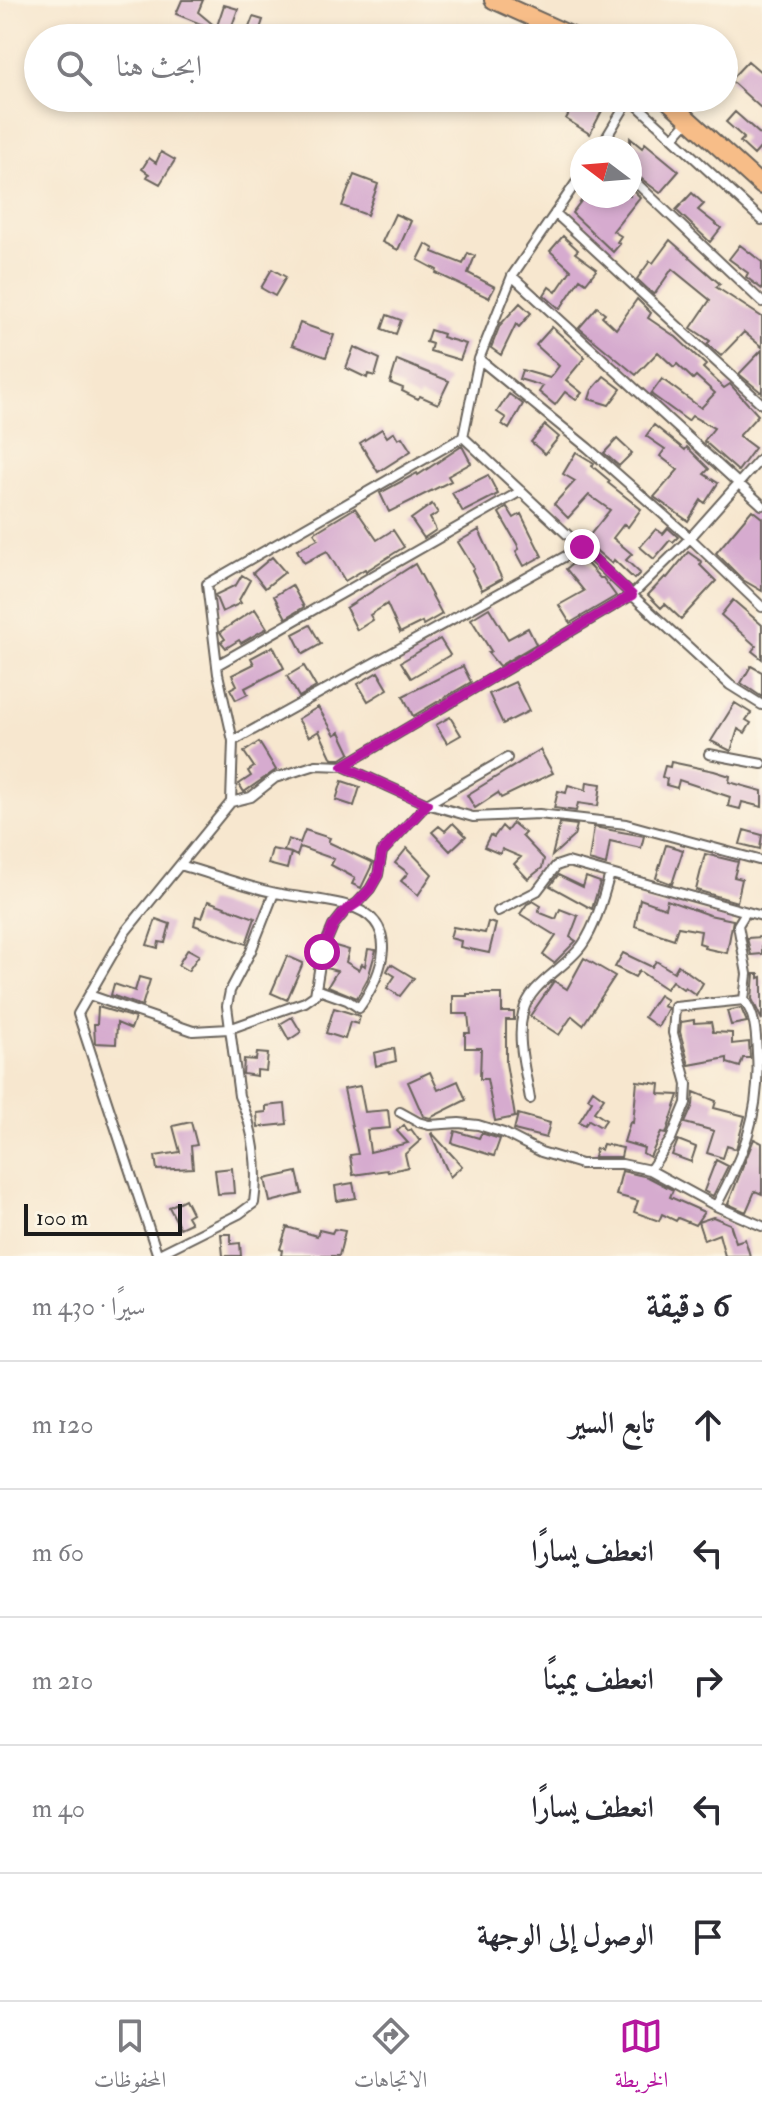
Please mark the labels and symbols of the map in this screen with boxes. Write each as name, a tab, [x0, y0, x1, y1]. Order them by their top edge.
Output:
north arrow	[570, 136, 642, 208]
route end	[564, 529, 600, 565]
route start	[304, 934, 340, 970]
scale bar	[24, 1200, 182, 1236]

